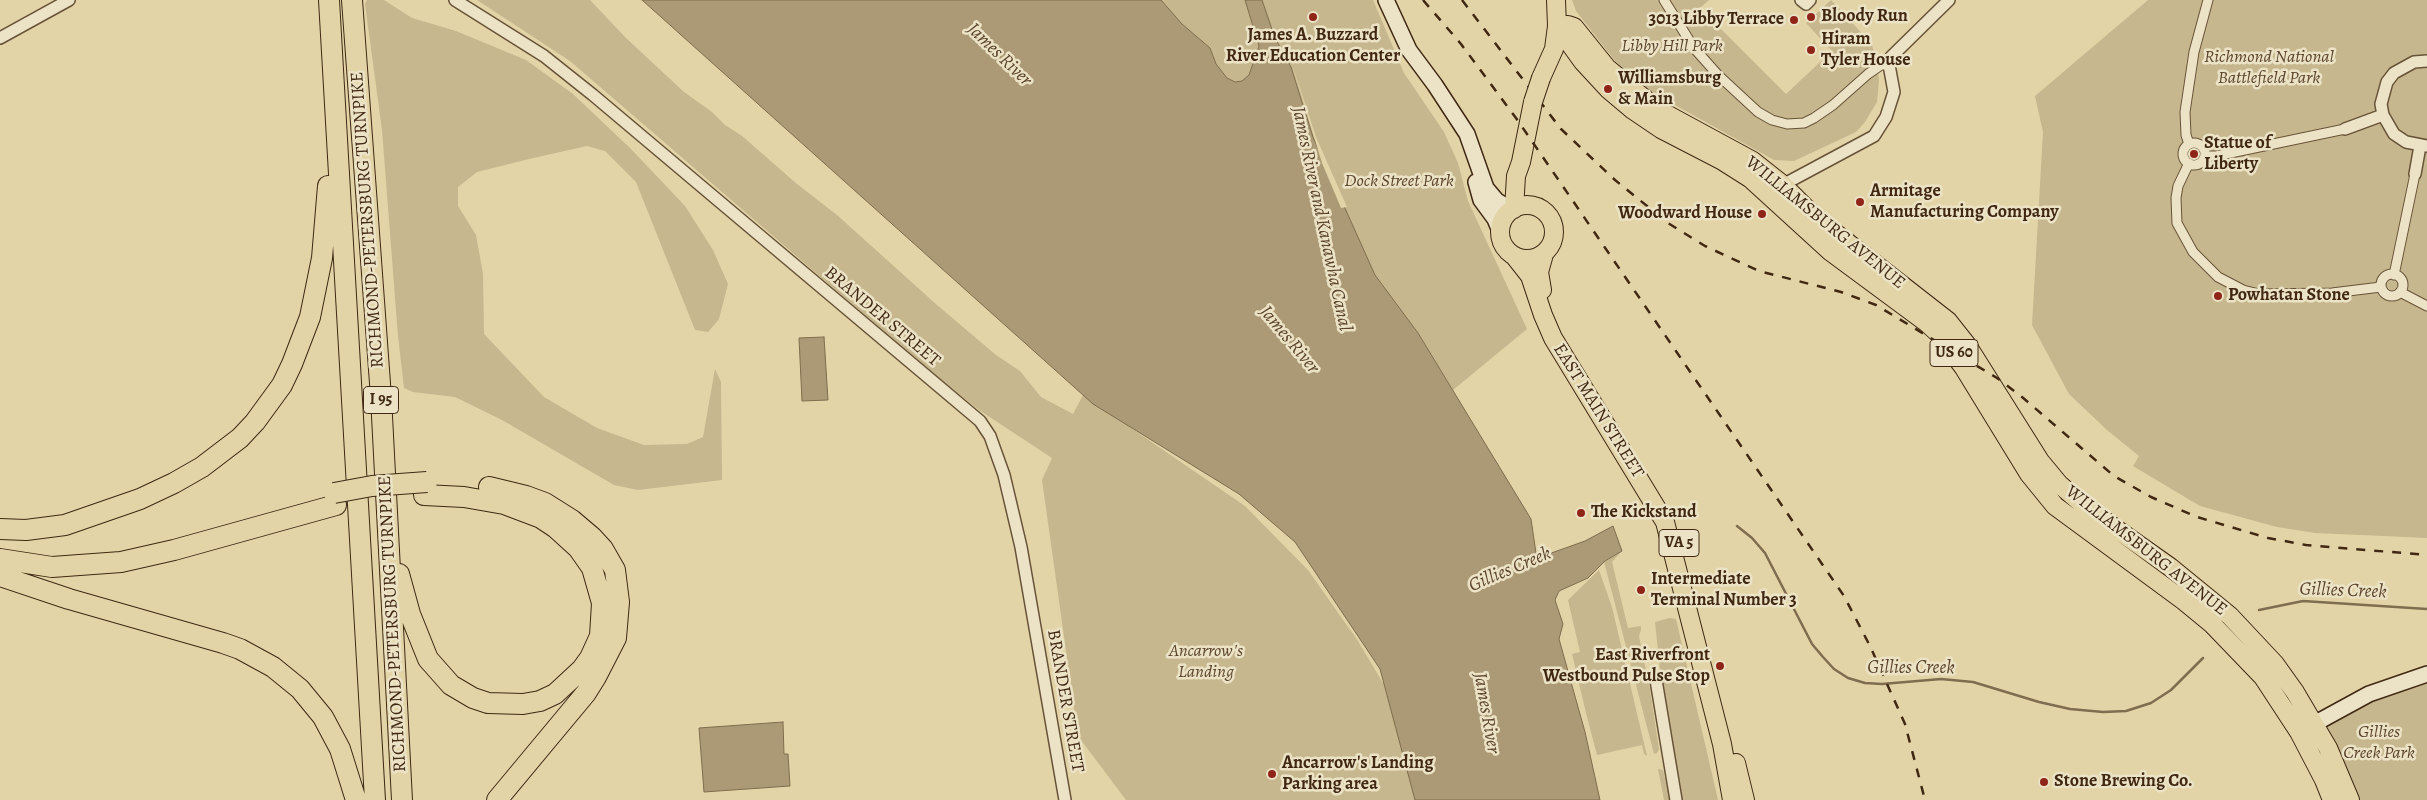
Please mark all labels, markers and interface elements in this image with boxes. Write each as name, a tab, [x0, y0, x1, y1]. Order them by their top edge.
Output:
place label: Bloody Run	[1821, 6, 1908, 28]
place label: 3013 Libby Terrace	[1649, 9, 1784, 31]
marker: James A. Buzzard River Education Center	[1307, 11, 1319, 23]
marker: Bloody Run	[1805, 11, 1817, 23]
marker: 3013 Libby Terrace	[1788, 14, 1800, 26]
water label: James River	[962, 19, 1036, 91]
place label: James A. Buzzard River Education Center	[1226, 25, 1400, 68]
place label: Hiram Tyler House	[1821, 29, 1911, 72]
park label: Libby Hill Park	[1621, 36, 1723, 58]
marker: Hiram Tyler House	[1805, 44, 1817, 56]
park label: Richmond National Battlefield Park	[2204, 47, 2334, 90]
place label: Williamsburg & Main	[1618, 68, 1721, 110]
street label: RICHMOND-PETERSBURG TURNPIKE	[347, 71, 389, 369]
marker: Williamsburg & Main	[1602, 83, 1614, 95]
water label: James River and Kanawha Canal	[1286, 105, 1356, 333]
place label: Statue of Liberty	[2204, 133, 2271, 176]
marker: Statue of Liberty	[2188, 148, 2200, 160]
street label: WILLIAMSBURG AVENUE	[1741, 152, 1909, 294]
park label: Dock Street Park	[1344, 171, 1454, 193]
place label: Armitage Manufacturing Company	[1870, 181, 2059, 223]
marker: Armitage Manufacturing Company	[1854, 196, 1866, 208]
place label: Woodward House	[1618, 203, 1752, 225]
marker: Woodward House	[1756, 208, 1768, 220]
street label: BRANDER STREET	[820, 262, 944, 372]
place label: Powhatan Stone	[2228, 285, 2350, 307]
marker: Powhatan Stone	[2212, 290, 2224, 302]
water label: James River	[1254, 301, 1324, 379]
road number: US 60	[1930, 339, 1978, 366]
street label: EAST MAIN STREET	[1548, 340, 1648, 482]
road number: I 95	[364, 386, 398, 414]
street label: RICHMOND-PETERSBURG TURNPIKE	[374, 475, 412, 773]
street label: WILLIAMSBURG AVENUE	[2061, 481, 2231, 621]
place label: The Kickstand	[1591, 502, 1697, 524]
marker: The Kickstand	[1575, 507, 1587, 519]
road number: VA 5	[1659, 530, 1699, 556]
water label: Gillies Creek	[1465, 542, 1555, 598]
place label: Intermediate Terminal Number 3	[1651, 569, 1797, 612]
water label: Gillies Creek	[2299, 578, 2387, 604]
marker: Intermediate Terminal Number 3	[1635, 584, 1647, 596]
street label: BRANDER STREET	[1042, 628, 1088, 774]
park label: Ancarrow's Landing	[1169, 641, 1243, 684]
place label: East Riverfront Westbound Pulse Stop	[1543, 645, 1710, 688]
water label: Gillies Creek	[1867, 657, 1955, 679]
marker: East Riverfront Westbound Pulse Stop	[1714, 660, 1726, 672]
water label: James River	[1468, 671, 1504, 755]
park label: Gillies Creek Park	[2343, 722, 2415, 764]
place label: Ancarrow's Landing Parking area	[1282, 753, 1433, 796]
marker: Ancarrow's Landing Parking area	[1266, 768, 1278, 780]
place label: Stone Brewing Co.	[2054, 771, 2193, 793]
marker: Stone Brewing Co.	[2038, 776, 2050, 788]

